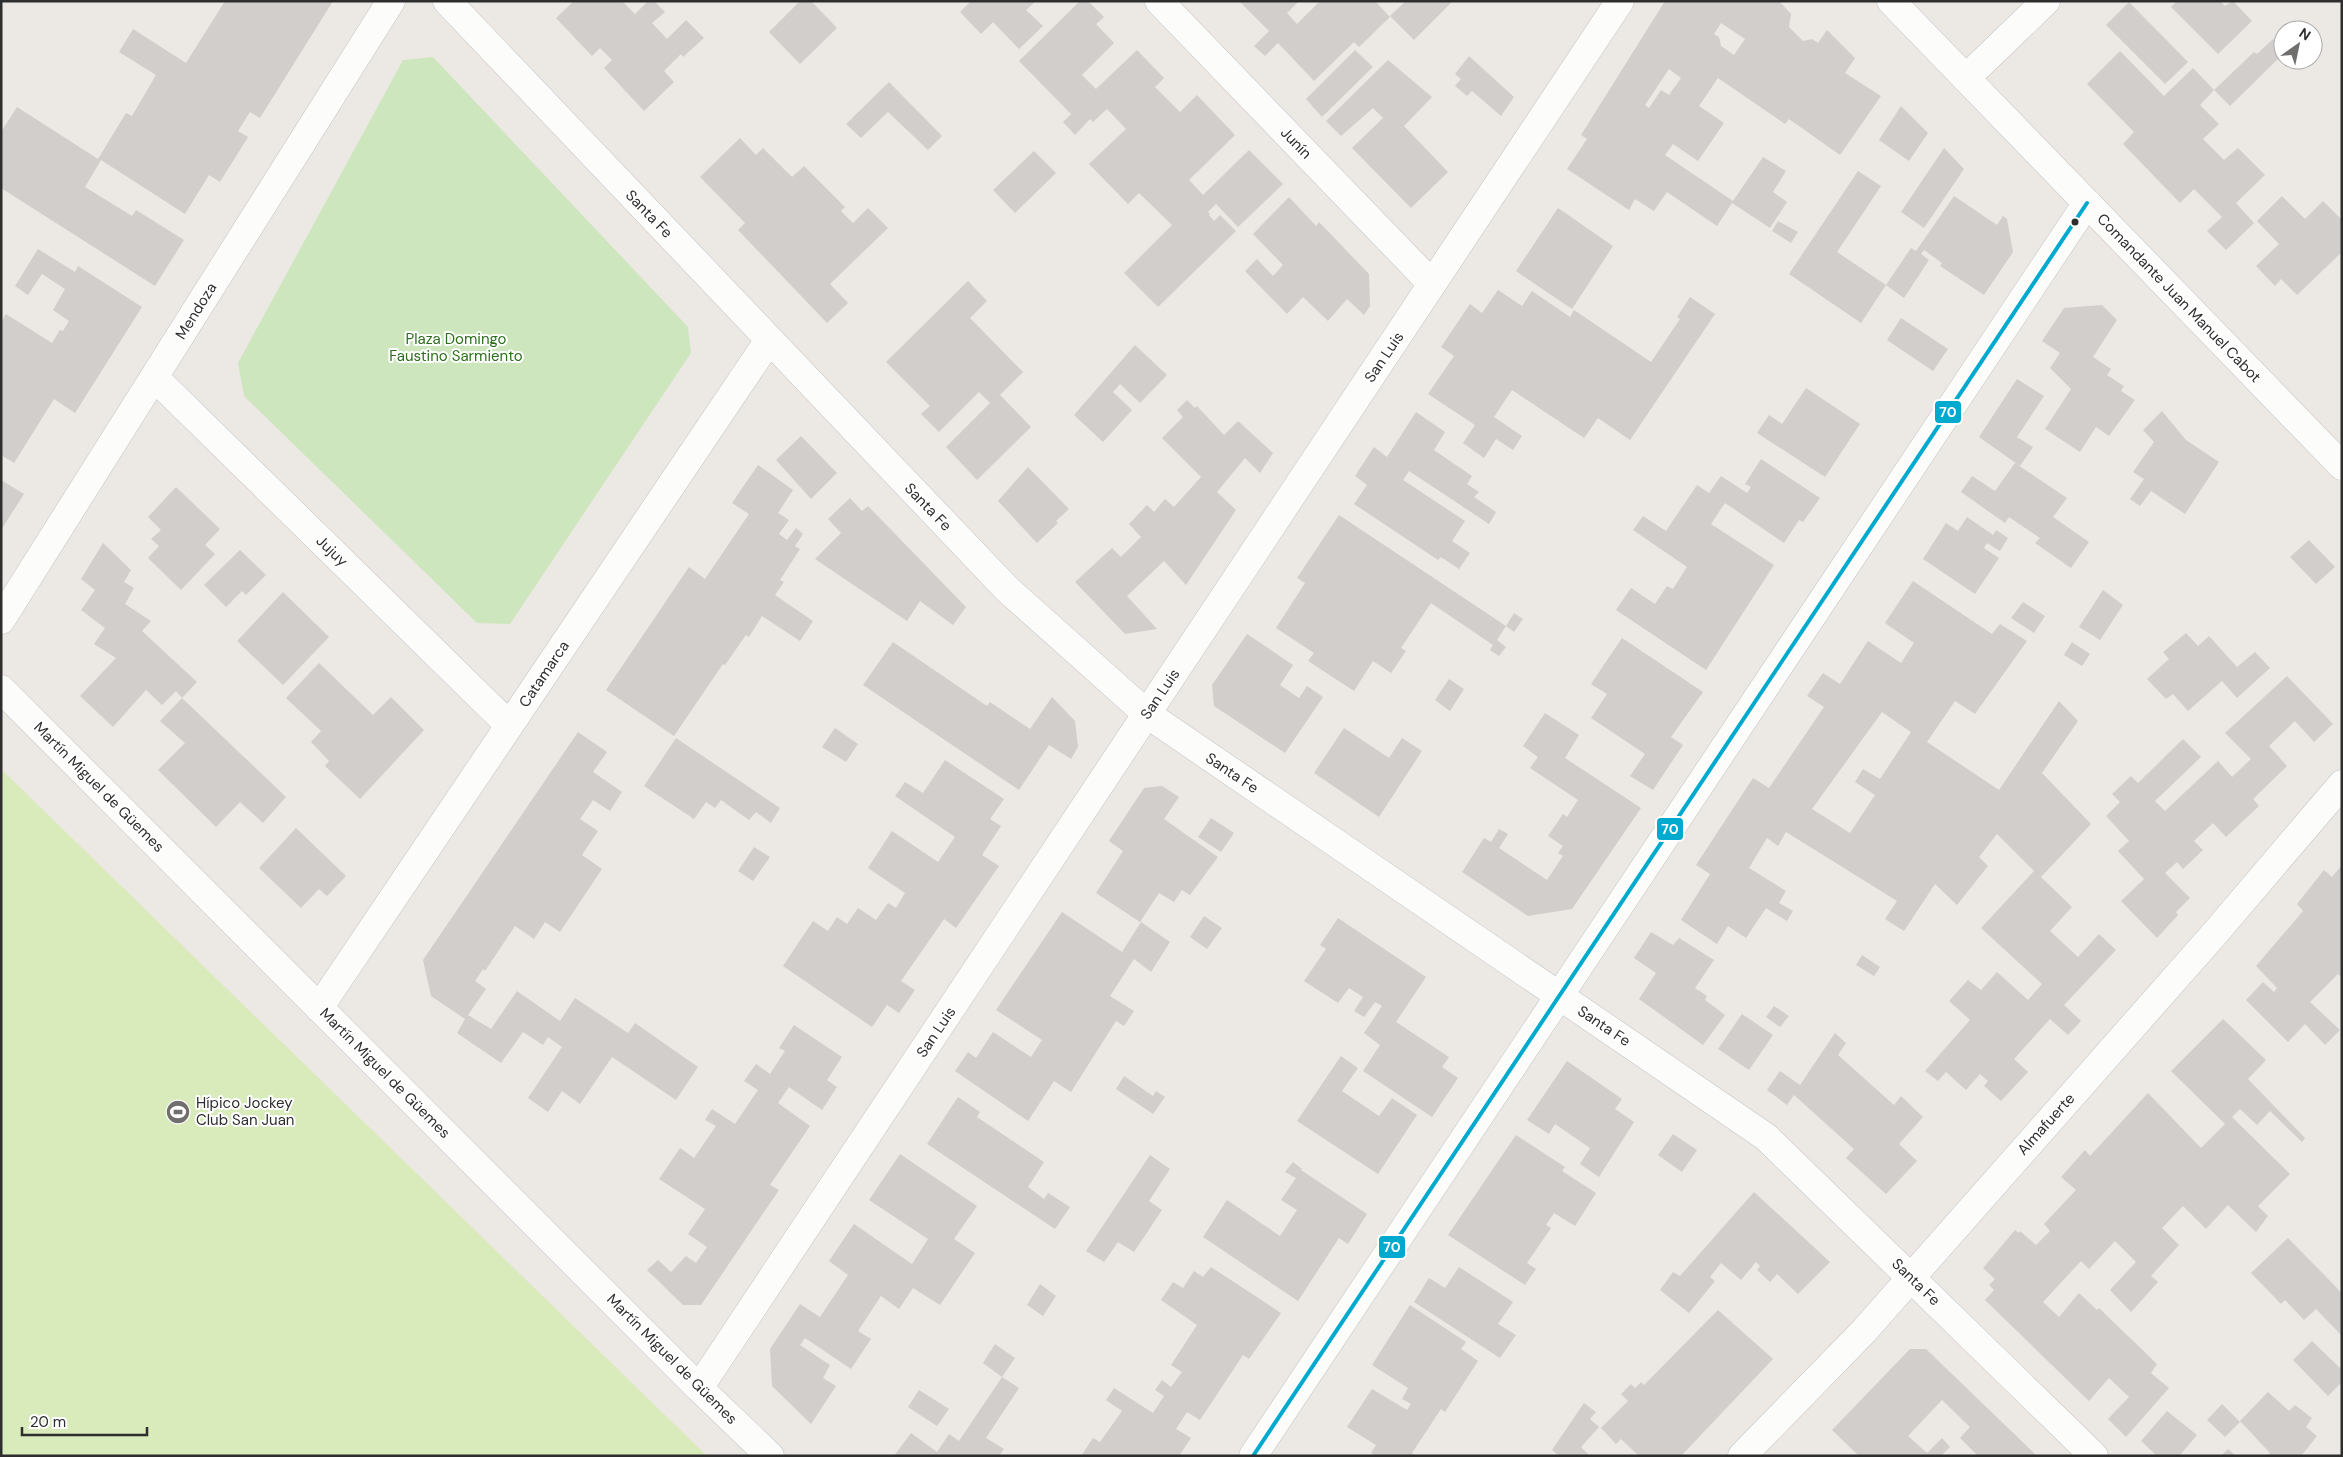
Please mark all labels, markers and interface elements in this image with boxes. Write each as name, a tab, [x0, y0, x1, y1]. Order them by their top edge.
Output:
north arrow	[2273, 20, 2323, 70]
text: N	[2296, 24, 2314, 44]
street label: Junín	[1276, 123, 1316, 163]
street label: Santa Fe	[621, 186, 677, 242]
street label: Comandante Juan Manuel Cabot	[2093, 209, 2265, 387]
unlabelled marker	[2070, 217, 2080, 227]
street label: Mendoza	[171, 279, 221, 343]
street label: San Luis	[1360, 328, 1408, 386]
park label: Plaza Domingo Faustino Sarmiento	[389, 329, 523, 366]
line badge: 70	[1934, 400, 1962, 424]
text: 70	[1939, 403, 1957, 421]
street label: Santa Fe	[900, 479, 956, 535]
street label: Jujuy	[312, 531, 353, 571]
street label: Catamarca	[514, 637, 574, 711]
street label: San Luis	[1136, 665, 1184, 723]
street label: Martín Miguel de Güemes	[29, 717, 169, 857]
street label: Santa Fe	[1202, 748, 1262, 798]
line badge: 70	[1656, 817, 1684, 841]
text: 70	[1661, 820, 1679, 838]
street label: Santa Fe	[1574, 1001, 1634, 1051]
street label: Martín Miguel de Güemes	[315, 1003, 455, 1143]
street label: San Luis	[912, 1003, 960, 1061]
street label: Almafuerte	[2013, 1089, 2079, 1159]
place label: Hípico Jockey Club San Juan	[196, 1093, 294, 1130]
sports icon: Hípico Jockey Club San Juan	[165, 1099, 191, 1125]
line badge: 70	[1378, 1235, 1406, 1259]
text: 70	[1383, 1238, 1401, 1256]
street label: Santa Fe	[1888, 1254, 1944, 1310]
street label: Martín Miguel de Güemes	[602, 1289, 742, 1429]
scale bar	[22, 1404, 148, 1436]
text: 20 m	[30, 1412, 66, 1432]

